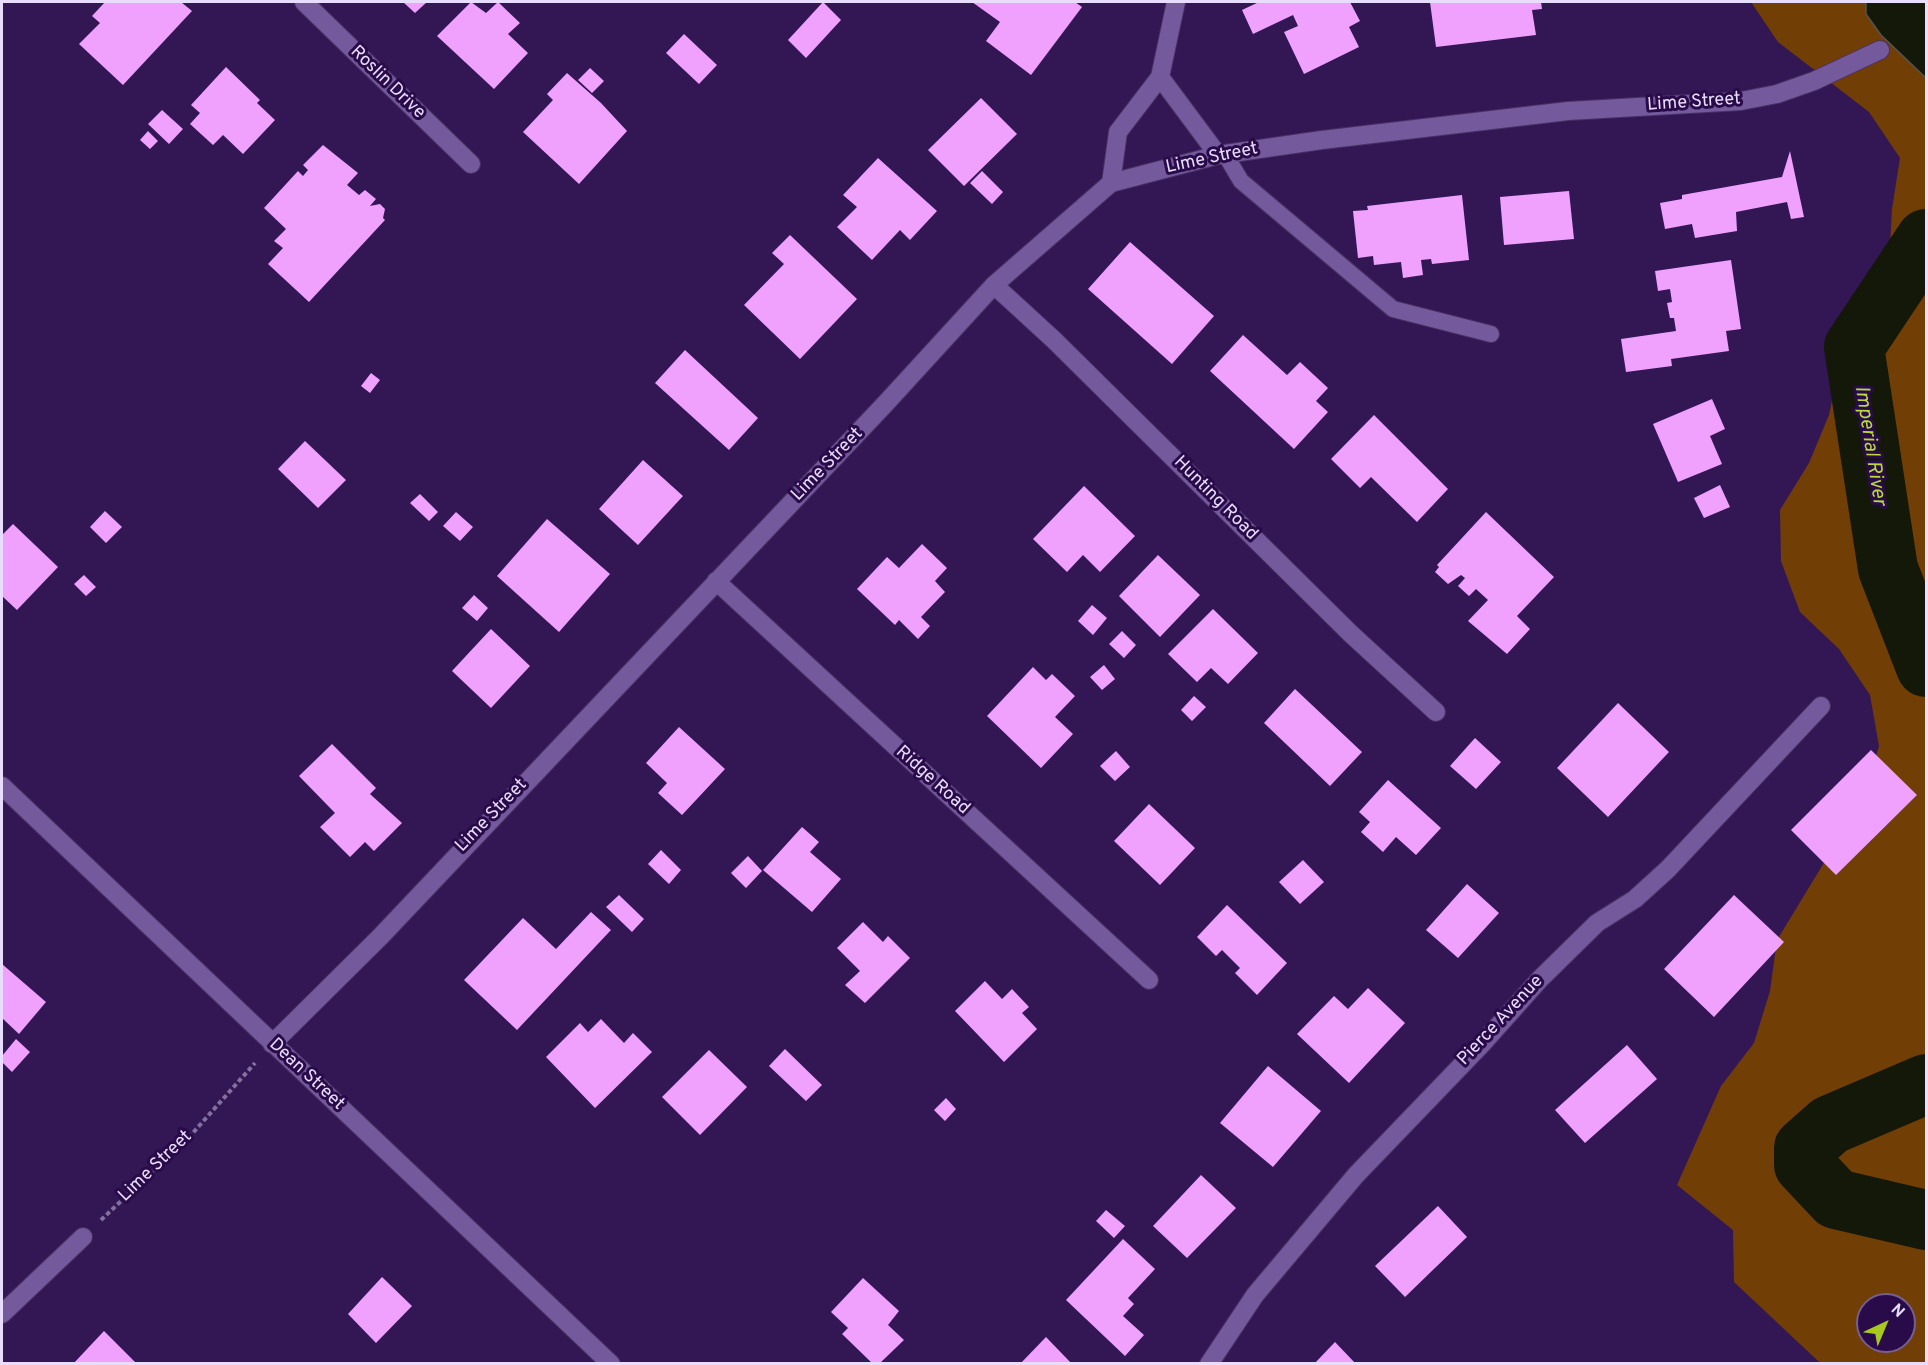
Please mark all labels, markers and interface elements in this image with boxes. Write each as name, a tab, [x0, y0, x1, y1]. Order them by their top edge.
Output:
street label: Roslin Drive	[345, 42, 429, 124]
street label: Lime Street	[1647, 89, 1741, 117]
street label: Lime Street	[1164, 139, 1260, 179]
water label: Imperial River	[1848, 384, 1890, 508]
street label: Lime Street	[788, 424, 868, 506]
street label: Hunting Road	[1168, 452, 1262, 546]
street label: Ridge Road	[890, 742, 974, 820]
street label: Lime Street	[452, 775, 532, 857]
street label: Pierce Avenue	[1454, 971, 1548, 1071]
street label: Dean Street	[264, 1035, 348, 1115]
street label: Lime Street	[115, 1127, 197, 1207]
north arrow	[1856, 1293, 1916, 1353]
text: N	[1886, 1300, 1908, 1323]

